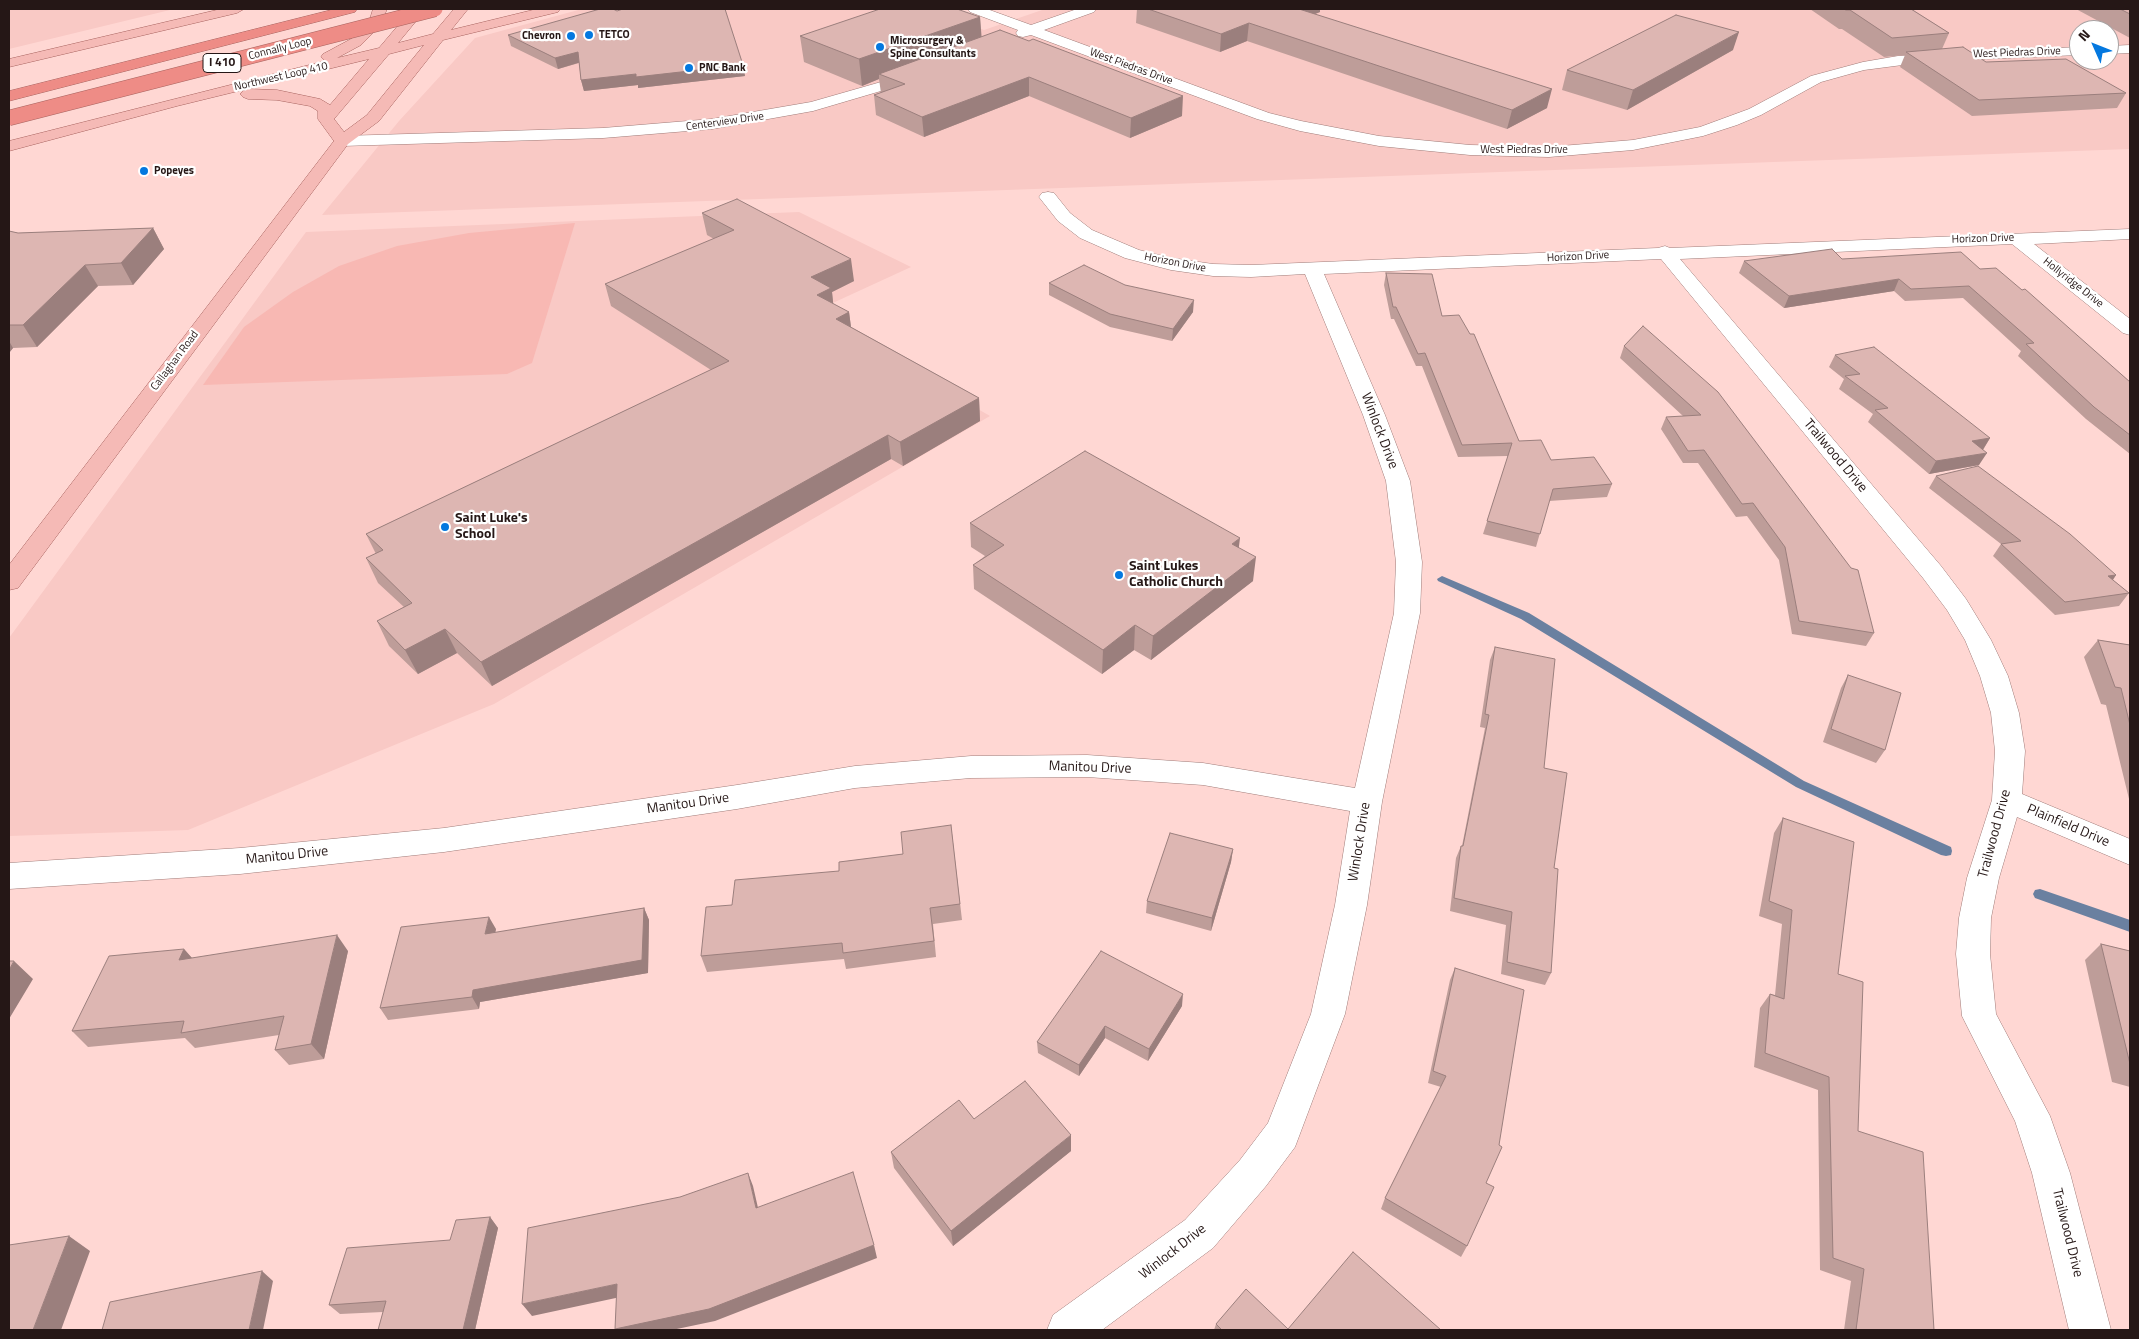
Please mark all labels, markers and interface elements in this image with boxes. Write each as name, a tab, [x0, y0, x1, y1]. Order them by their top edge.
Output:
north arrow	[2069, 20, 2119, 70]
text: N	[2073, 24, 2094, 46]
place label: TETCO	[599, 28, 630, 42]
place label: Chevron	[522, 29, 561, 43]
marker: TETCO	[583, 29, 595, 41]
marker: Chevron	[565, 30, 577, 42]
place label: Microsurgery & Spine Consultants	[890, 34, 976, 60]
street label: Connally Loop	[247, 35, 313, 63]
marker: Microsurgery & Spine Consultants	[874, 41, 886, 53]
street label: West Piedras Drive	[1973, 45, 2061, 61]
street label: West Piedras Drive	[1088, 46, 1174, 88]
road number: I 410	[203, 54, 241, 72]
street label: Northwest Loop 410	[233, 60, 329, 94]
place label: PNC Bank	[699, 61, 746, 75]
marker: PNC Bank	[683, 62, 695, 74]
street label: Centerview Drive	[685, 110, 765, 134]
street label: West Piedras Drive	[1480, 143, 1568, 157]
place label: Popeyes	[154, 164, 194, 178]
marker: Popeyes	[138, 165, 150, 177]
street label: Horizon Drive	[1952, 231, 2014, 247]
street label: Horizon Drive	[1546, 249, 1610, 265]
street label: Horizon Drive	[1143, 251, 1207, 275]
street label: Hollyridge Drive	[2040, 255, 2106, 311]
street label: Callaghan Road	[148, 329, 202, 393]
street label: Winlock Drive	[1357, 391, 1401, 471]
street label: Trailwood Drive	[1799, 416, 1871, 496]
place label: Saint Luke's School	[455, 511, 528, 544]
marker: Saint Luke's School	[439, 521, 451, 533]
place label: Saint Lukes Catholic Church	[1129, 559, 1223, 592]
marker: Saint Lukes Catholic Church	[1113, 569, 1125, 581]
street label: Manitou Drive	[1048, 758, 1132, 778]
street label: Trailwood Drive	[1975, 788, 2015, 880]
street label: Manitou Drive	[646, 790, 730, 818]
street label: Winlock Drive	[1345, 801, 1375, 883]
street label: Plainfield Drive	[2024, 801, 2112, 851]
street label: Manitou Drive	[245, 843, 329, 869]
street label: Trailwood Drive	[2048, 1187, 2086, 1279]
street label: Winlock Drive	[1136, 1221, 1210, 1283]

